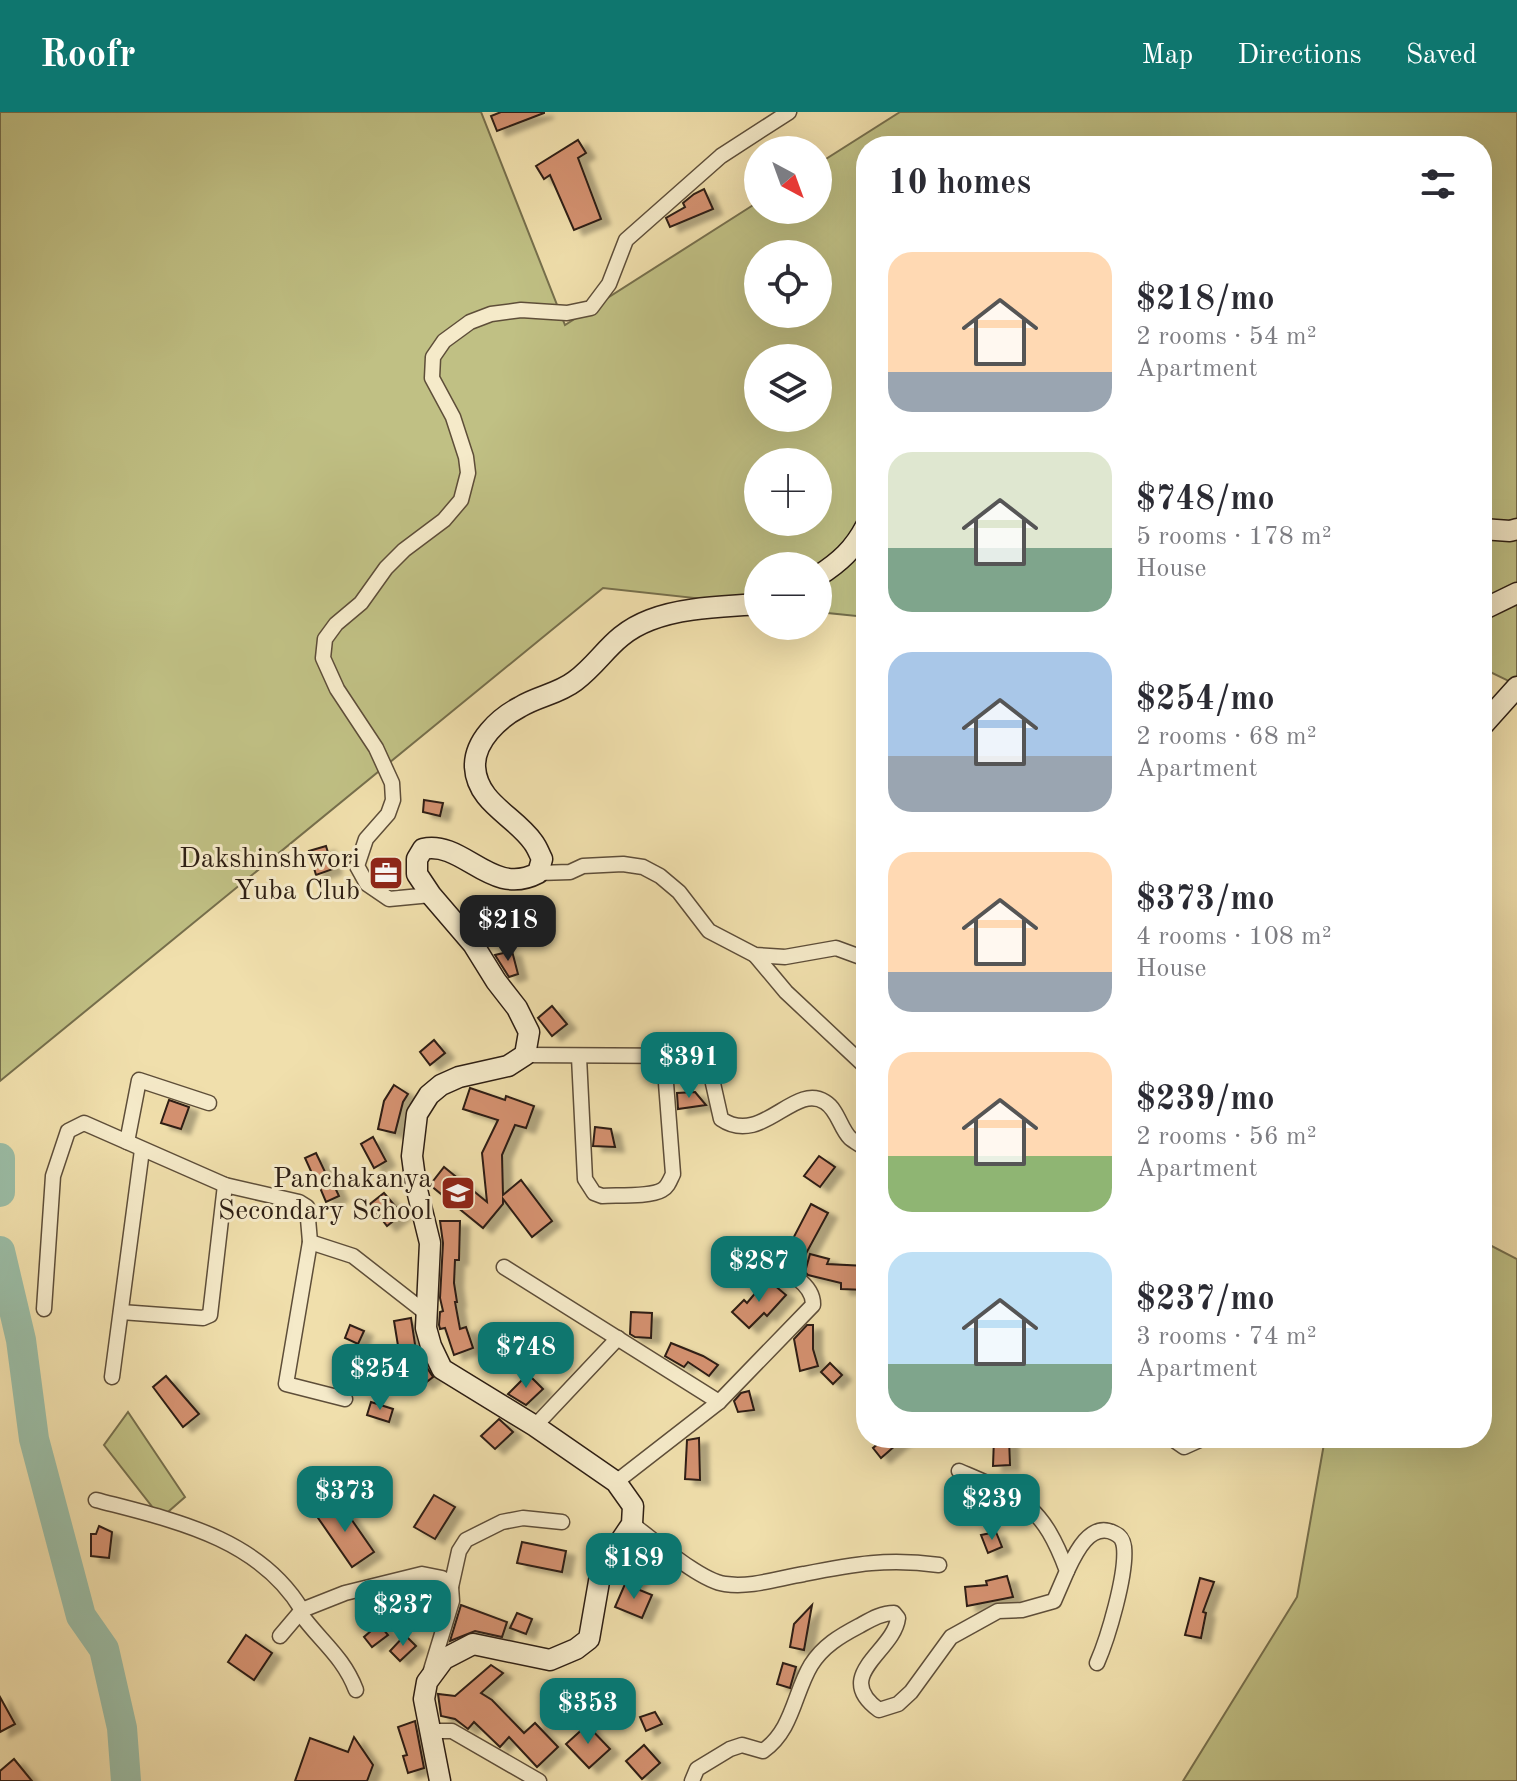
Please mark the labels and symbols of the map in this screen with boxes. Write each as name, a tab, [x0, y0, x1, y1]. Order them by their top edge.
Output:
north arrow	[744, 136, 832, 224]
place label: Dakshinshwori Yuba Club	[179, 846, 360, 906]
office icon: Dakshinshwori Yuba Club	[367, 854, 405, 892]
pin: $218	[461, 895, 555, 963]
pin: $391	[642, 1032, 736, 1100]
place label: Panchakanya Secondary School	[218, 1166, 432, 1226]
school or university icon: Panchakanya Secondary School	[439, 1174, 477, 1212]
pin: $287	[712, 1236, 806, 1304]
pin: $748	[479, 1322, 573, 1390]
pin: $254	[333, 1344, 427, 1412]
pin: $373	[298, 1466, 392, 1534]
pin: $239	[945, 1474, 1039, 1542]
pin: $189	[587, 1533, 681, 1601]
pin: $237	[356, 1580, 450, 1648]
pin: $353	[541, 1678, 635, 1746]

